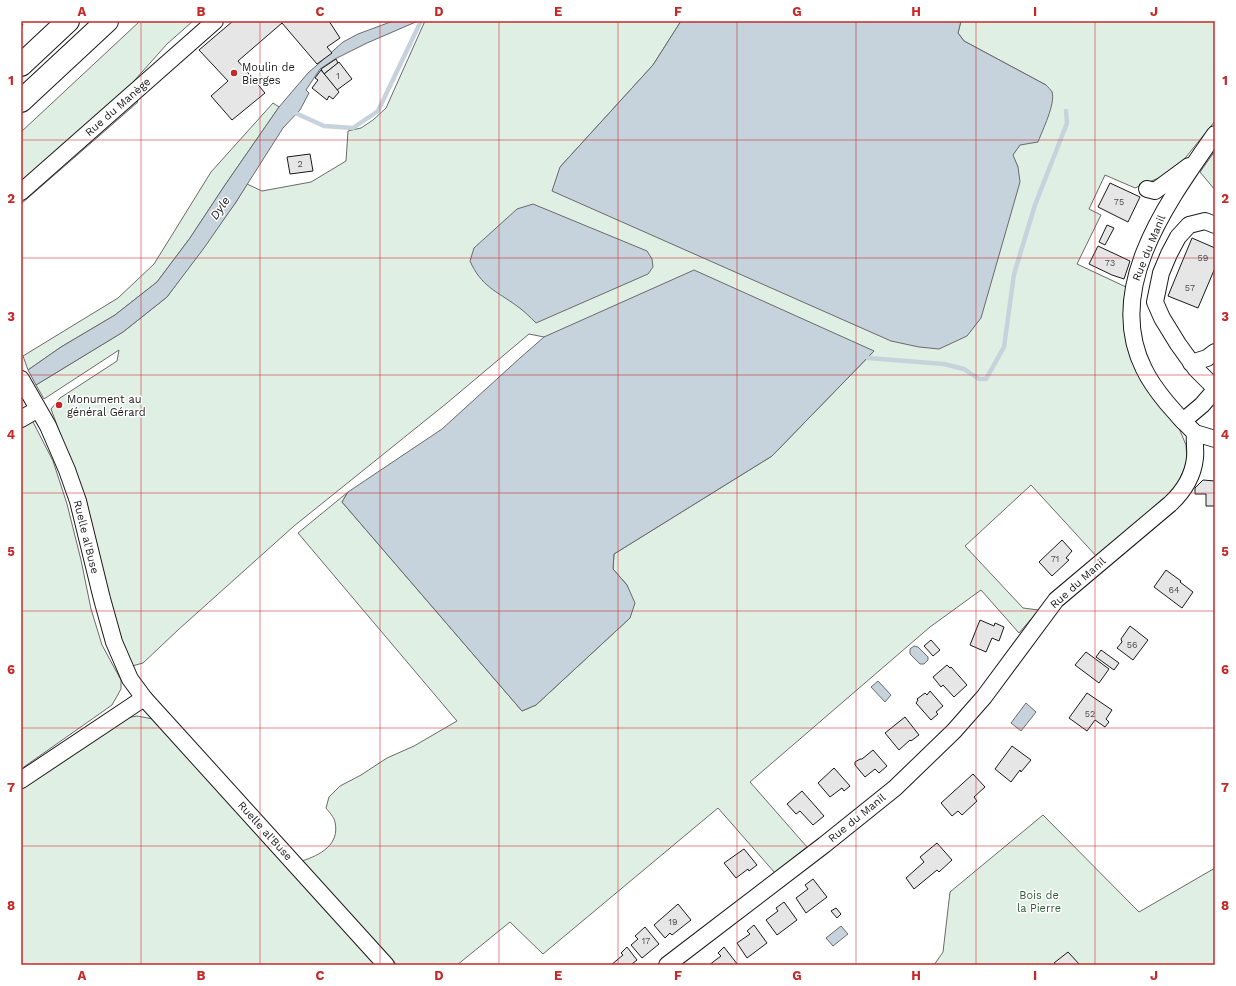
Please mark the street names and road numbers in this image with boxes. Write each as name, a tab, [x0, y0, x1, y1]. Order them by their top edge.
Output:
street label: Rue du Manège	[83, 75, 153, 139]
street label: Rue du Manil	[1130, 212, 1168, 283]
street label: Ruelle al'Buse	[71, 499, 101, 575]
street label: Rue du Manil	[1048, 554, 1109, 611]
street label: Rue du Manil	[826, 790, 889, 845]
street label: Ruelle al'Buse	[235, 799, 295, 863]

